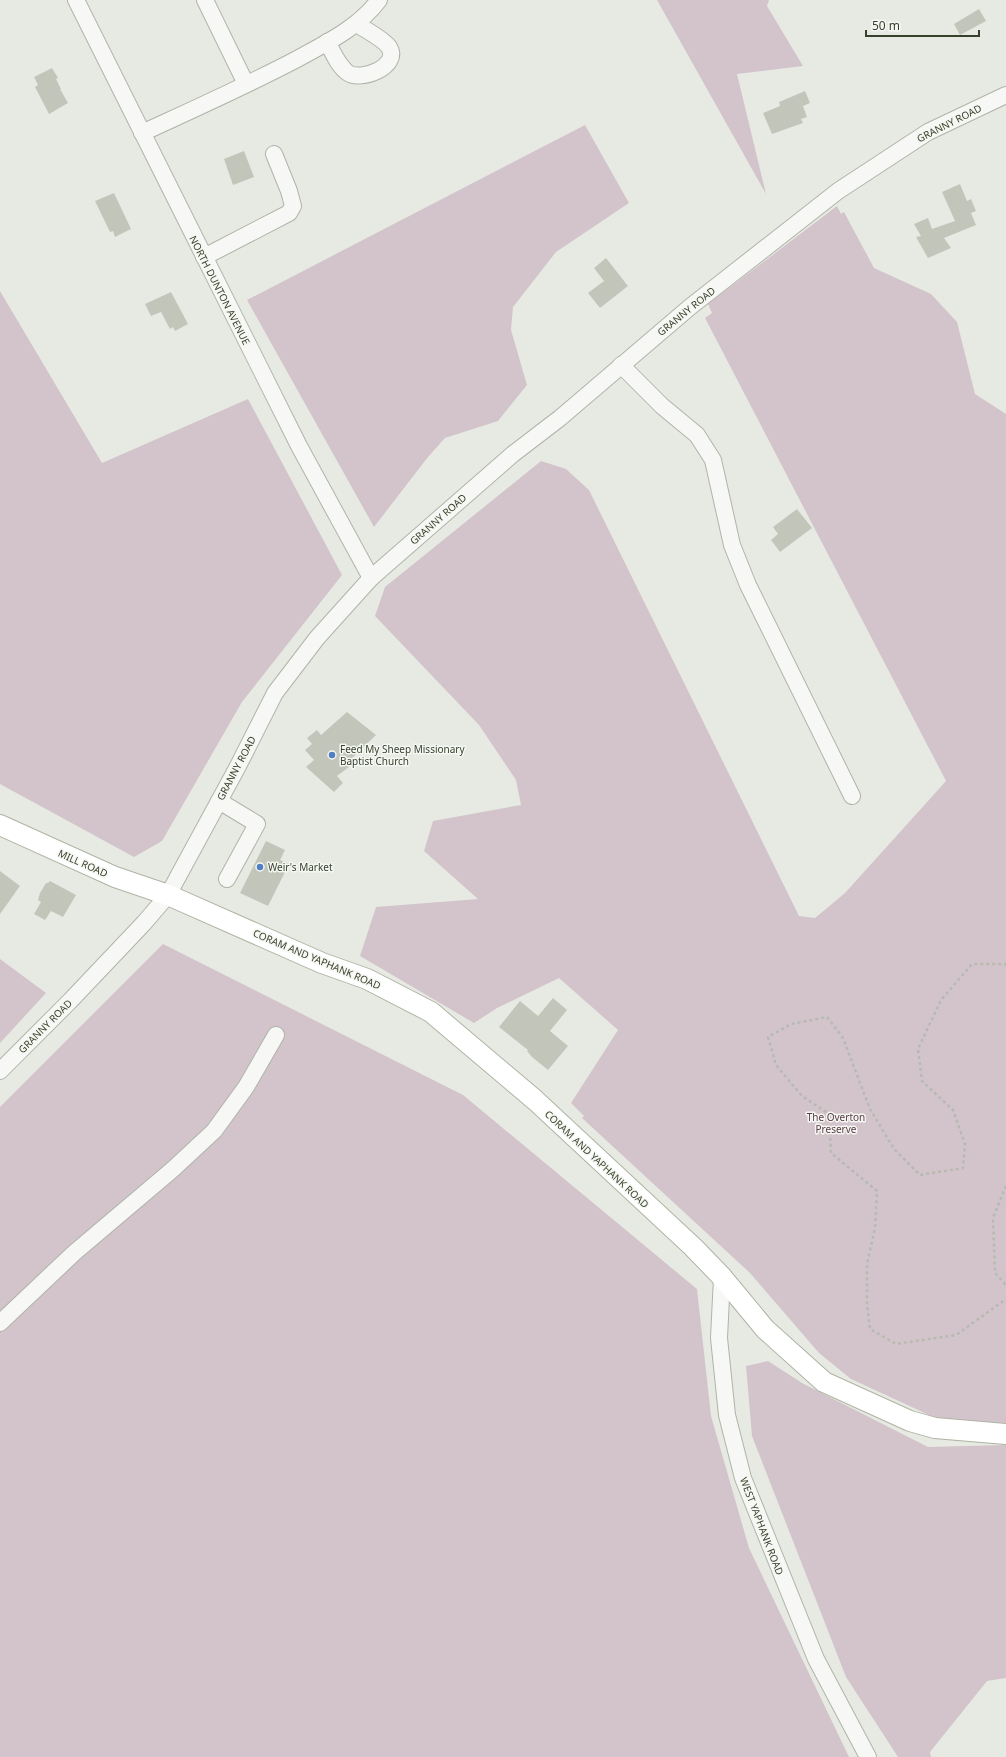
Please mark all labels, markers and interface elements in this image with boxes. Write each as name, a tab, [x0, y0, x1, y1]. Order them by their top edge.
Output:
scale bar	[866, 12, 979, 38]
text: 50 m	[872, 17, 900, 34]
street label: GRANNY ROAD	[914, 101, 984, 145]
street label: NORTH DUNTON AVENUE	[186, 233, 254, 347]
street label: GRANNY ROAD	[654, 283, 718, 339]
street label: GRANNY ROAD	[407, 490, 469, 548]
street label: GRANNY ROAD	[213, 733, 259, 803]
place label: Feed My Sheep Missionary Baptist Church	[340, 742, 465, 768]
marker: Feed My Sheep Missionary Baptist Church	[327, 750, 337, 760]
street label: MILL ROAD	[56, 846, 110, 880]
place label: Weir's Market	[268, 860, 333, 874]
marker: Weir's Market	[255, 862, 265, 872]
street label: CORAM AND YAPHANK ROAD	[251, 926, 383, 992]
street label: GRANNY ROAD	[15, 996, 75, 1056]
street label: CORAM AND YAPHANK ROAD	[542, 1107, 652, 1211]
park label: The Overton Preserve	[807, 1110, 865, 1136]
street label: WEST YAPHANK ROAD	[737, 1475, 787, 1577]

